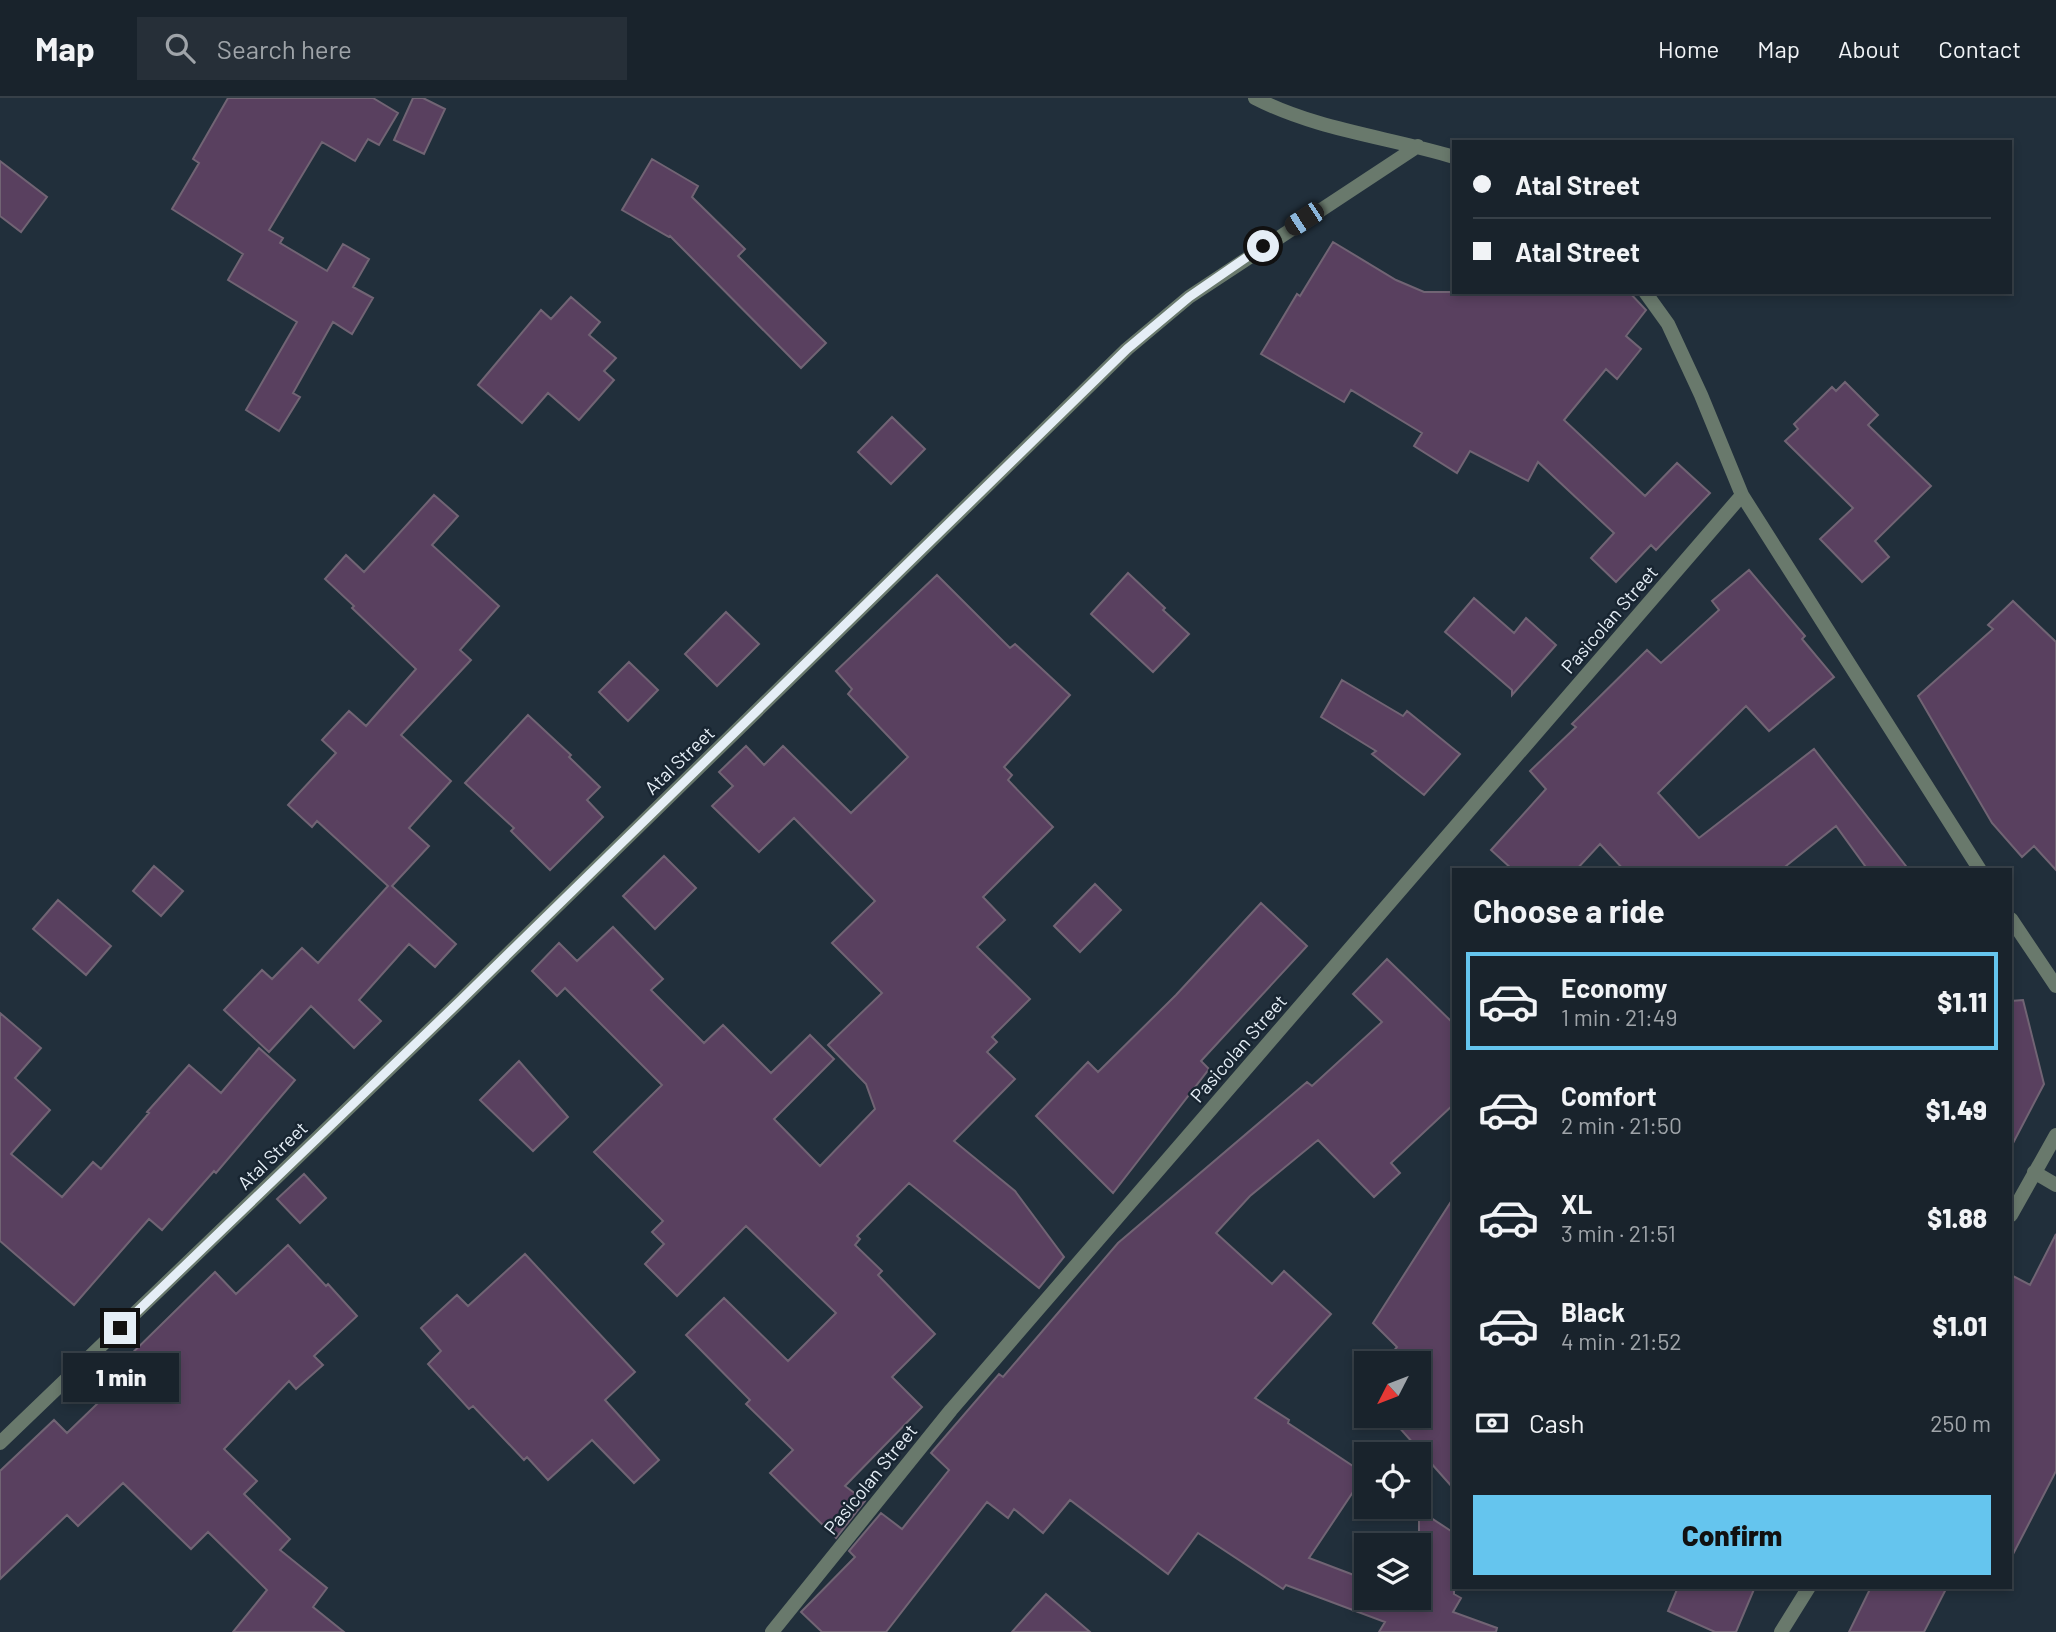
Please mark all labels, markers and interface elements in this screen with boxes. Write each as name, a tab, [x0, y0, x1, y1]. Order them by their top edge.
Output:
search box	[137, 17, 627, 80]
text: Map	[35, 28, 95, 68]
icon: search	[161, 29, 199, 67]
text: Search here	[217, 33, 352, 64]
text: Home	[1658, 34, 1719, 63]
text: Map	[1757, 34, 1800, 63]
text: About	[1838, 34, 1900, 63]
text: Contact	[1938, 34, 2021, 63]
text: Atal Street	[1515, 169, 1640, 200]
car	[1281, 199, 1328, 239]
route start	[1247, 230, 1279, 262]
text: Atal Street	[1515, 236, 1640, 267]
street label: Pasicolan Street	[1556, 560, 1662, 678]
street label: Atal Street	[639, 721, 719, 799]
text: Choose a ride	[1473, 891, 1665, 929]
icon: car	[1477, 970, 1540, 1033]
text: Economy	[1561, 972, 1667, 1003]
text: $1.11	[1937, 986, 1987, 1017]
street label: Pasicolan Street	[1185, 989, 1291, 1107]
text: 1 min · 21:49	[1561, 1003, 1677, 1031]
icon: car	[1477, 1078, 1540, 1141]
text: Comfort	[1561, 1080, 1657, 1111]
text: $1.49	[1926, 1094, 1987, 1125]
text: 2 min · 21:50	[1561, 1111, 1682, 1139]
street label: Atal Street	[232, 1116, 312, 1194]
icon: car	[1477, 1186, 1540, 1249]
text: XL	[1561, 1188, 1592, 1219]
text: $1.88	[1927, 1202, 1987, 1233]
text: 3 min · 21:51	[1561, 1219, 1676, 1247]
icon: car	[1477, 1294, 1540, 1357]
text: Black	[1561, 1296, 1625, 1327]
text: $1.01	[1933, 1310, 1987, 1341]
route end	[104, 1312, 136, 1344]
text: 4 min · 21:52	[1561, 1327, 1682, 1355]
north arrow	[1354, 1351, 1432, 1428]
map controls	[1354, 1351, 1431, 1610]
callout: 1 min	[62, 1352, 178, 1402]
text: 1 min	[96, 1363, 146, 1391]
icon: cash	[1473, 1404, 1511, 1442]
text: Cash	[1529, 1407, 1584, 1438]
text: 250 m	[1930, 1409, 1991, 1437]
street label: Pasicolan Street	[819, 1419, 921, 1539]
button: locate	[1354, 1442, 1431, 1519]
button: Confirm	[1473, 1495, 1991, 1575]
button: layers	[1354, 1533, 1431, 1610]

